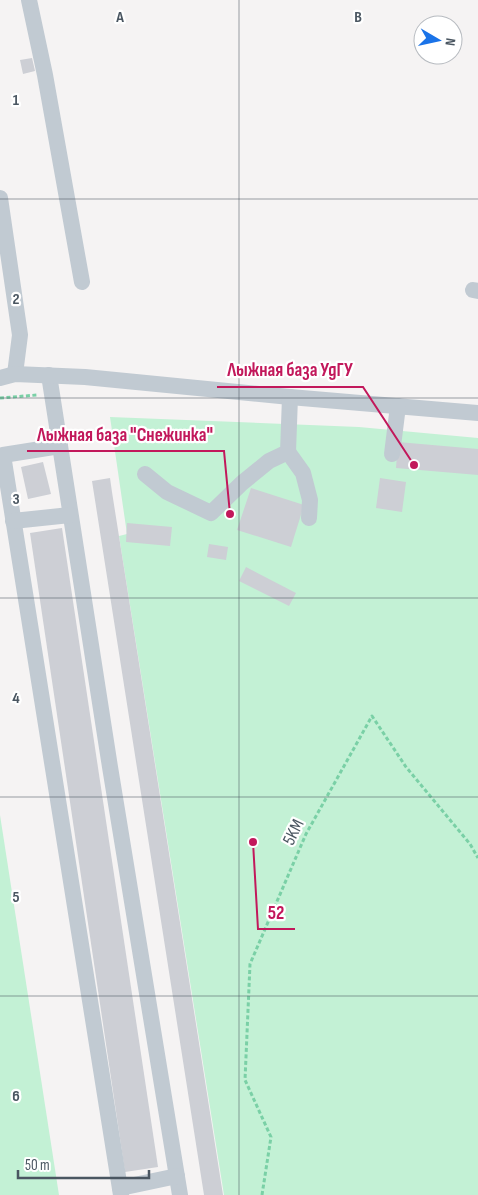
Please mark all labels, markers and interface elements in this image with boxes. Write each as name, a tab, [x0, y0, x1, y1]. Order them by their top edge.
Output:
text: A	[115, 8, 124, 27]
text: B	[354, 8, 362, 27]
north arrow	[413, 15, 463, 65]
text: N	[441, 37, 459, 47]
text: 1	[13, 91, 20, 110]
text: 2	[12, 290, 20, 309]
callout: Лыжная база УдГУ	[217, 353, 363, 387]
text: Лыжная база УдГУ	[226, 359, 353, 382]
callout: Лыжная база "Снежинка"	[27, 417, 224, 451]
text: Лыжная база "Снежинка"	[36, 424, 213, 447]
text: 3	[12, 490, 20, 509]
text: 4	[12, 689, 20, 708]
street label: 5KM	[278, 816, 309, 849]
text: 5	[12, 888, 20, 907]
callout: 52	[258, 895, 295, 929]
text: 52	[268, 902, 284, 925]
text: 6	[12, 1087, 20, 1106]
scale bar	[18, 1148, 149, 1180]
text: 50 m	[25, 1156, 50, 1175]

